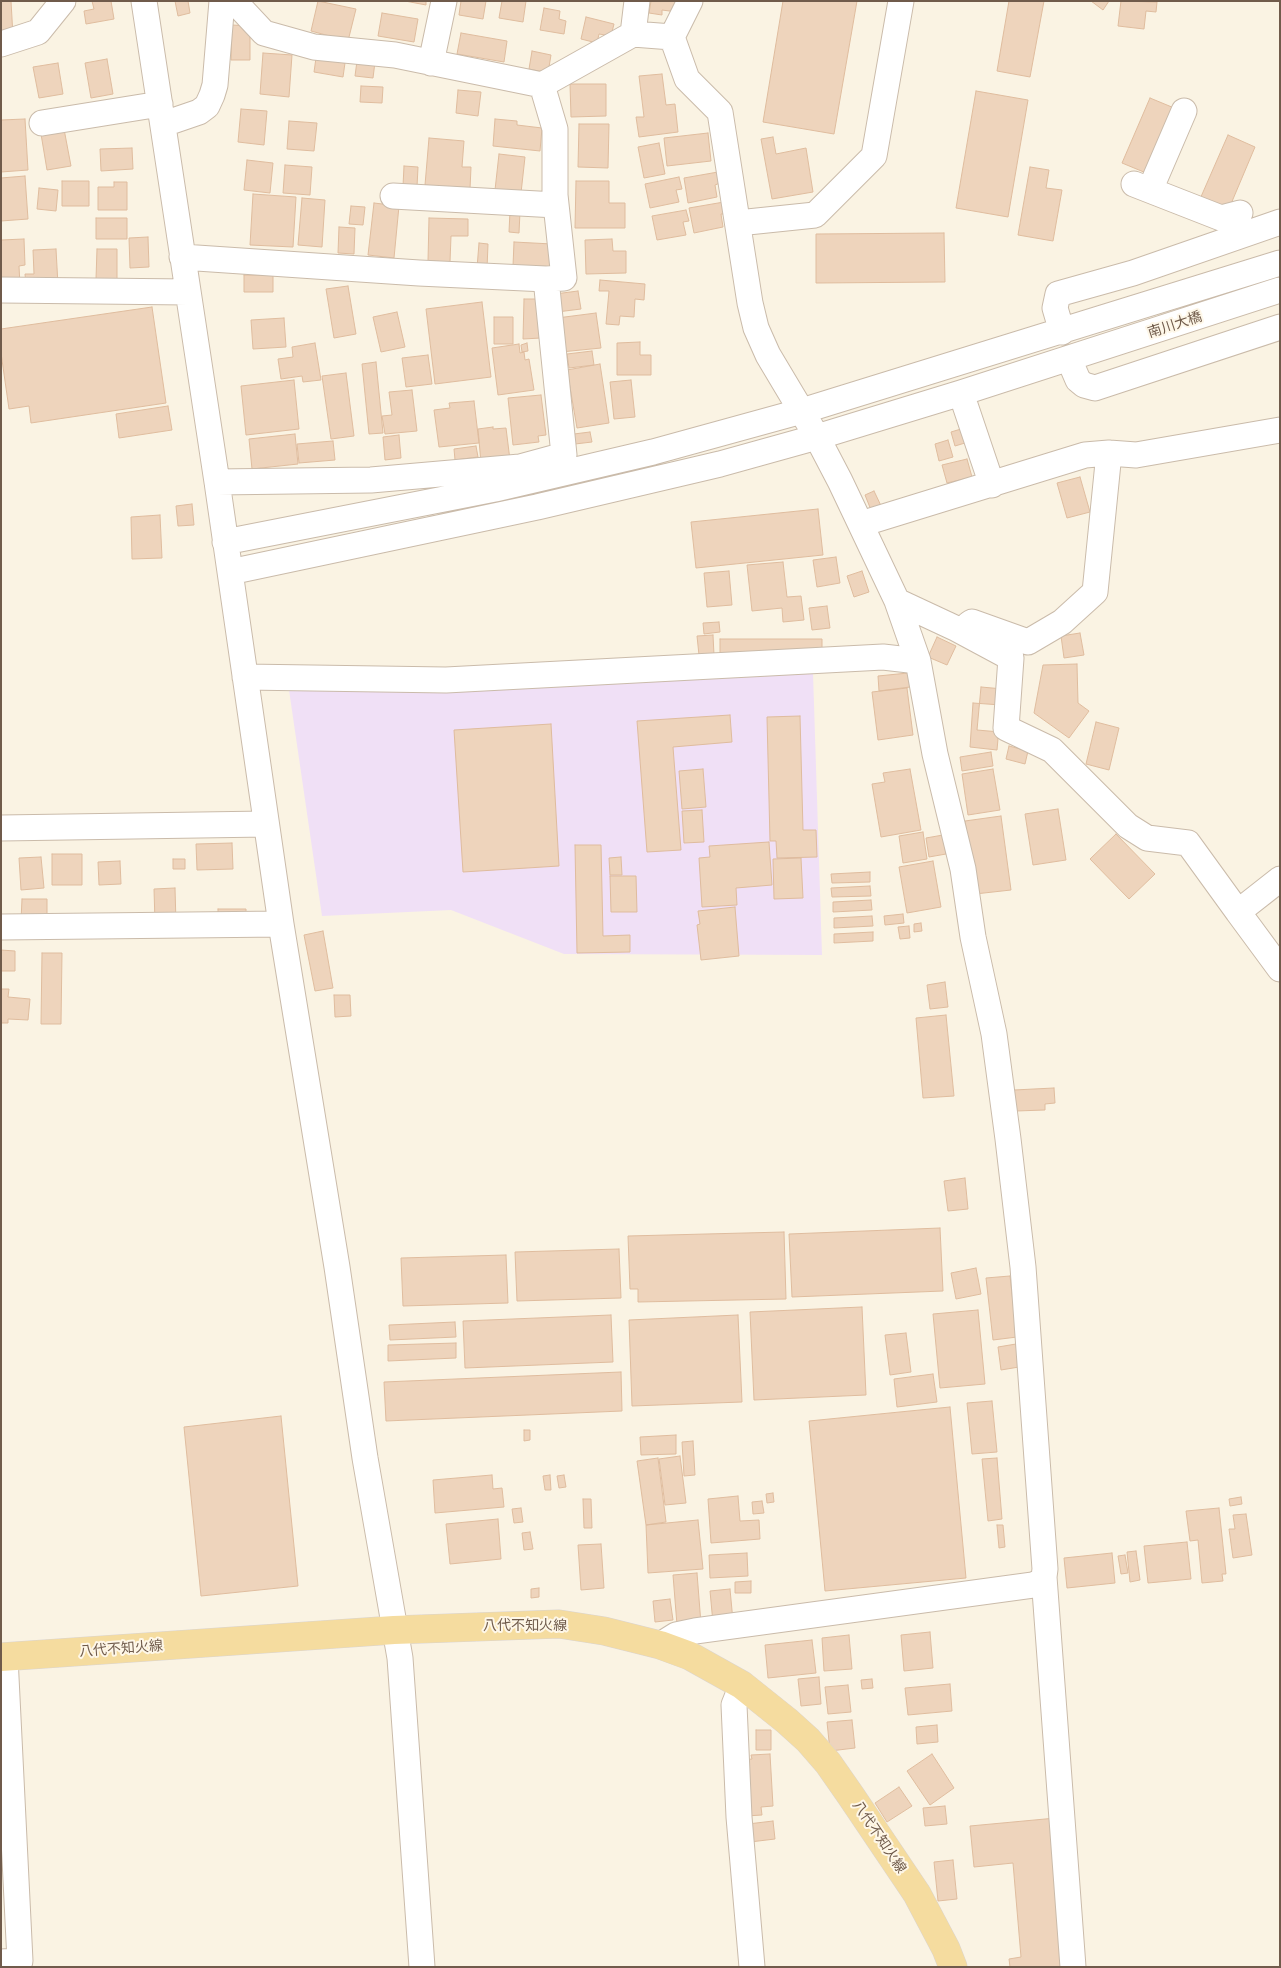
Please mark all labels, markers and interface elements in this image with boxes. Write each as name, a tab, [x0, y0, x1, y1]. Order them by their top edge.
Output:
street label: 南川大橋	[1146, 308, 1204, 342]
street label: 八代不知火線	[483, 1618, 567, 1634]
street label: 八代不知火線	[79, 1638, 163, 1660]
street label: 八代不知火線	[849, 1797, 909, 1877]

